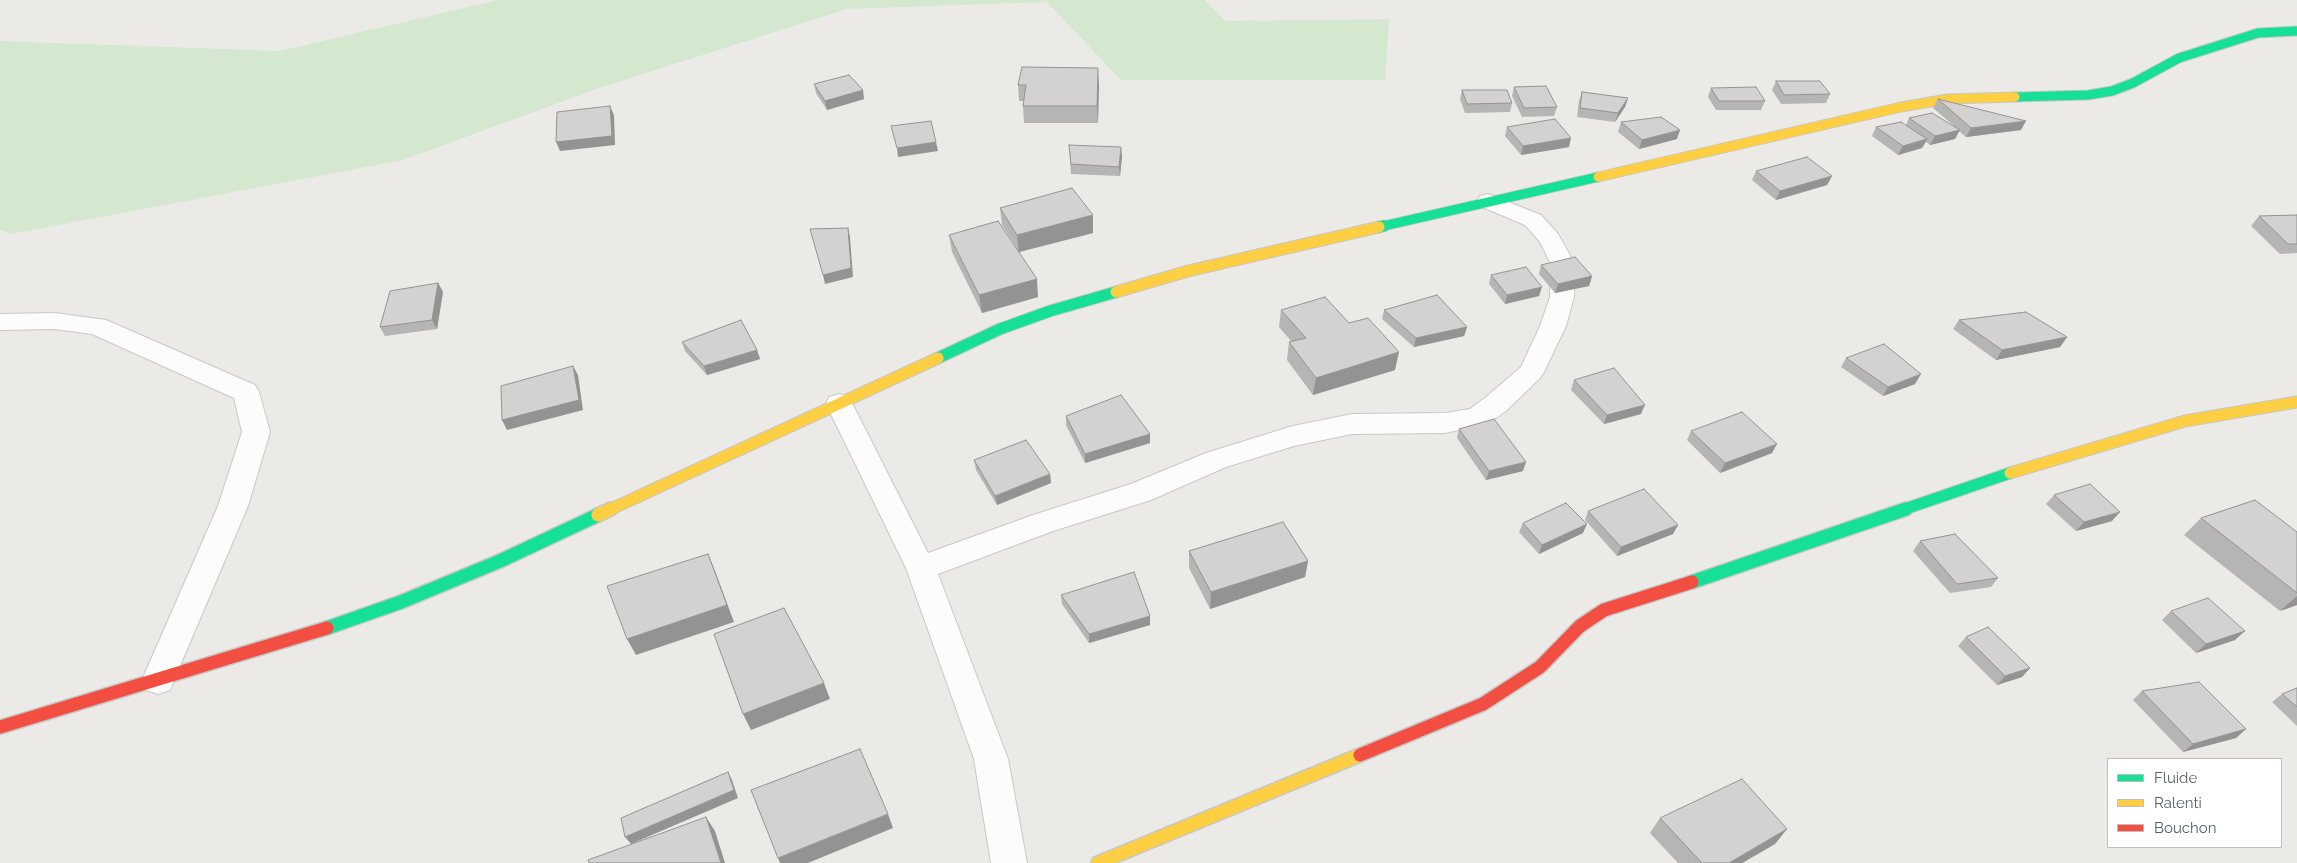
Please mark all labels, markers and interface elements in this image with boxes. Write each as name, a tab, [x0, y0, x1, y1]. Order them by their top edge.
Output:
legend	[2107, 758, 2282, 848]
text: Fluide	[2154, 769, 2197, 787]
text: Ralenti	[2154, 794, 2202, 812]
text: Bouchon	[2154, 819, 2216, 837]

